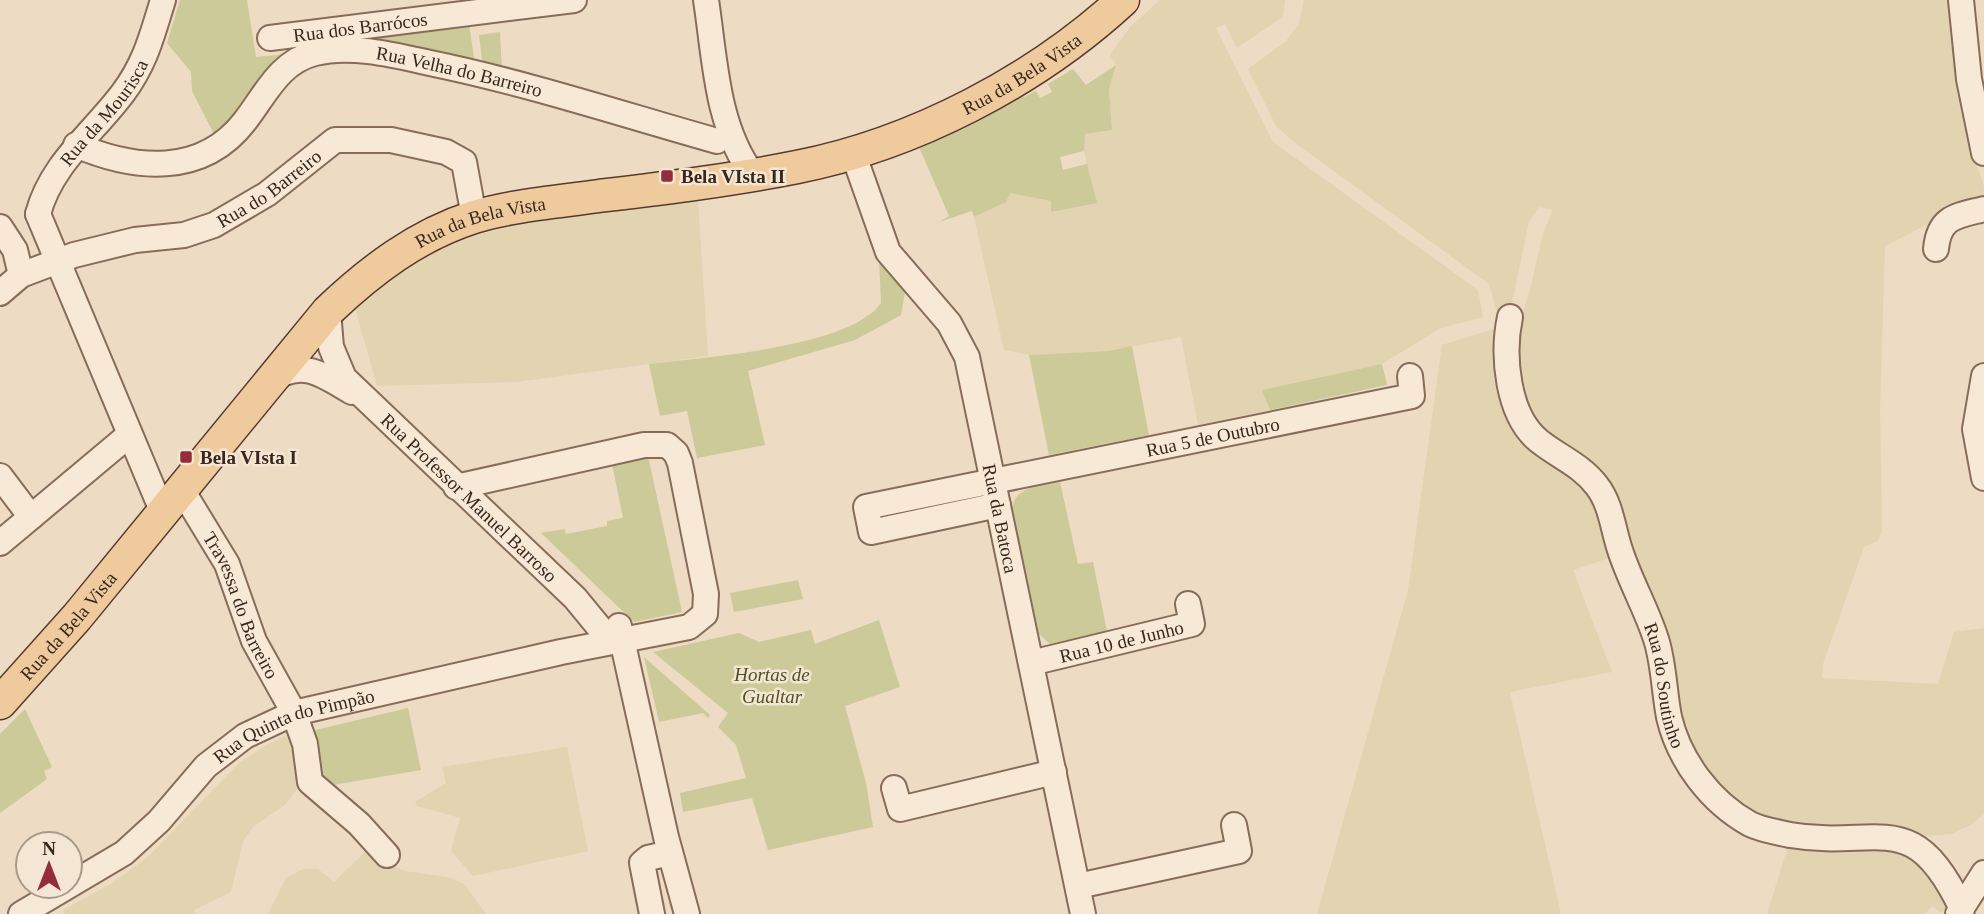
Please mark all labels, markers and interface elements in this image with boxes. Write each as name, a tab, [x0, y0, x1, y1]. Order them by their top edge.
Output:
street label: Rua dos Barrócos	[292, 8, 429, 46]
street label: Rua da Bela Vista	[959, 29, 1086, 119]
street label: Rua Velha do Barreiro	[375, 42, 545, 101]
street label: Rua da Mourisca	[55, 56, 152, 170]
street label: Rua do Barreiro	[213, 145, 325, 232]
place label: Bela VIsta II	[681, 166, 785, 187]
marker: Bela VIsta II	[659, 168, 675, 184]
street label: Rua da Bela Vista	[411, 193, 547, 252]
street label: Rua Professor Manuel Barroso	[377, 409, 561, 586]
street label: Rua 5 de Outubro	[1144, 413, 1281, 461]
place label: Bela VIsta I	[200, 447, 297, 468]
marker: Bela VIsta I	[178, 449, 194, 465]
street label: Rua da Batoca	[979, 462, 1022, 576]
street label: Travessa do Barreiro	[199, 528, 283, 682]
street label: Rua da Bela Vista	[16, 567, 121, 684]
street label: Rua 10 de Junho	[1057, 616, 1186, 667]
street label: Rua do Soutinho	[1640, 620, 1689, 751]
park label: Hortas de Gualtar	[733, 664, 810, 707]
street label: Rua Quinta do Pimpão	[209, 685, 376, 768]
north arrow	[14, 830, 84, 900]
text: N	[42, 838, 56, 859]

